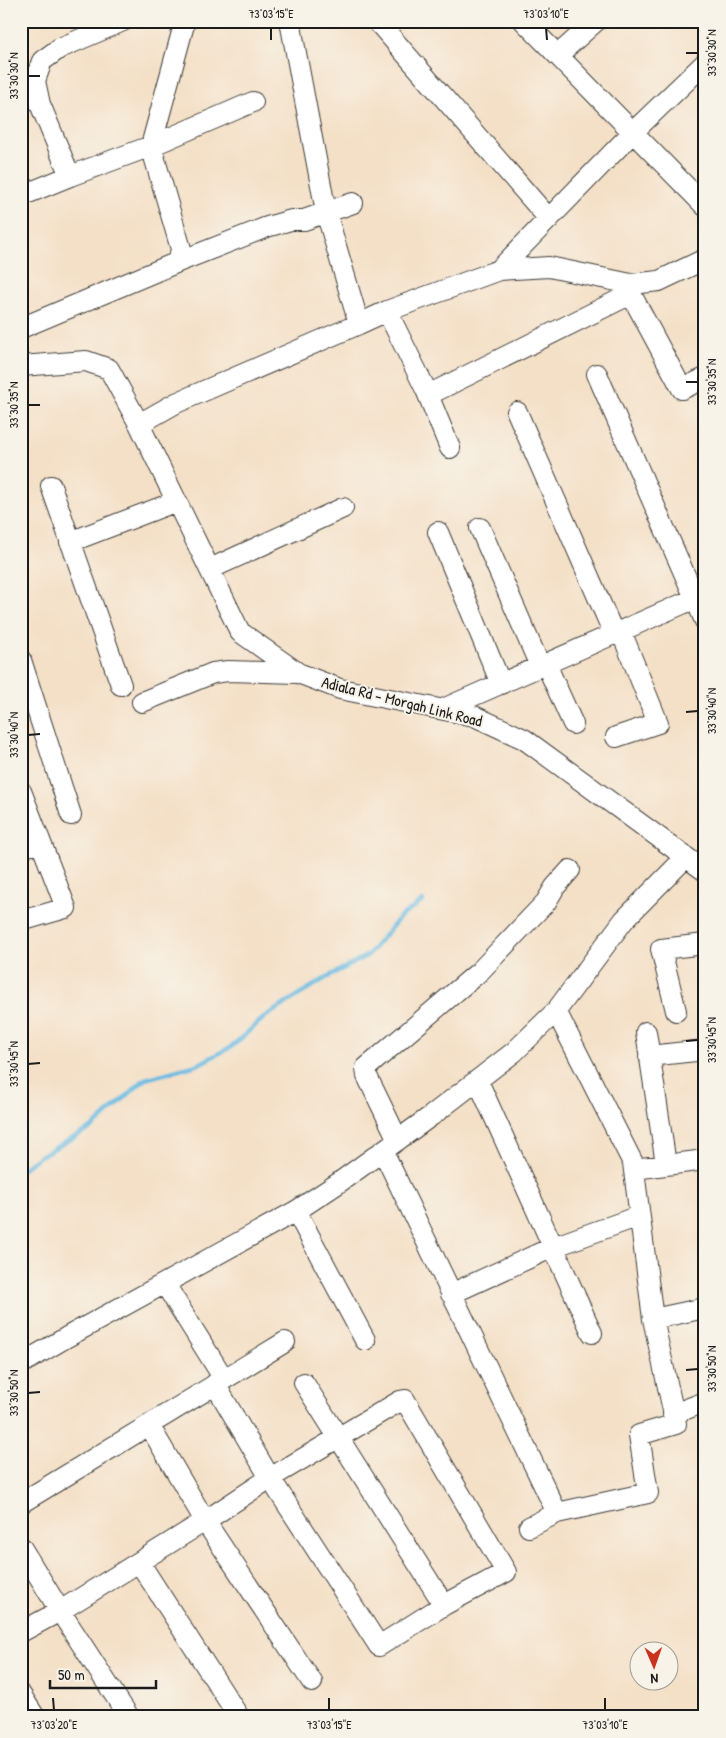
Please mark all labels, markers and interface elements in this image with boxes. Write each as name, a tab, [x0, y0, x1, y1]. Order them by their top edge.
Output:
text: 73°03'15"E	[248, 5, 294, 22]
text: 73°03'10"E	[523, 5, 569, 22]
text: 33°30'30"N	[703, 29, 720, 77]
text: 33°30'30"N	[5, 52, 22, 100]
text: 33°30'35"N	[703, 359, 720, 405]
text: 33°30'35"N	[5, 382, 22, 428]
street label: Adiala Rd - Morgah Link Road	[319, 670, 485, 732]
text: 33°30'40"N	[703, 688, 720, 734]
text: 33°30'40"N	[5, 712, 22, 758]
text: 33°30'45"N	[703, 1017, 720, 1063]
text: 33°30'45"N	[5, 1041, 22, 1087]
text: 33°30'50"N	[703, 1346, 720, 1392]
text: 33°30'50"N	[5, 1370, 22, 1416]
north arrow	[628, 1640, 678, 1690]
scale bar	[50, 1658, 156, 1690]
text: 50 m	[58, 1664, 85, 1685]
text: N	[650, 1670, 659, 1689]
text: 73°03'20"E	[31, 1716, 78, 1733]
text: 73°03'15"E	[306, 1716, 352, 1733]
text: 73°03'10"E	[582, 1716, 628, 1733]

